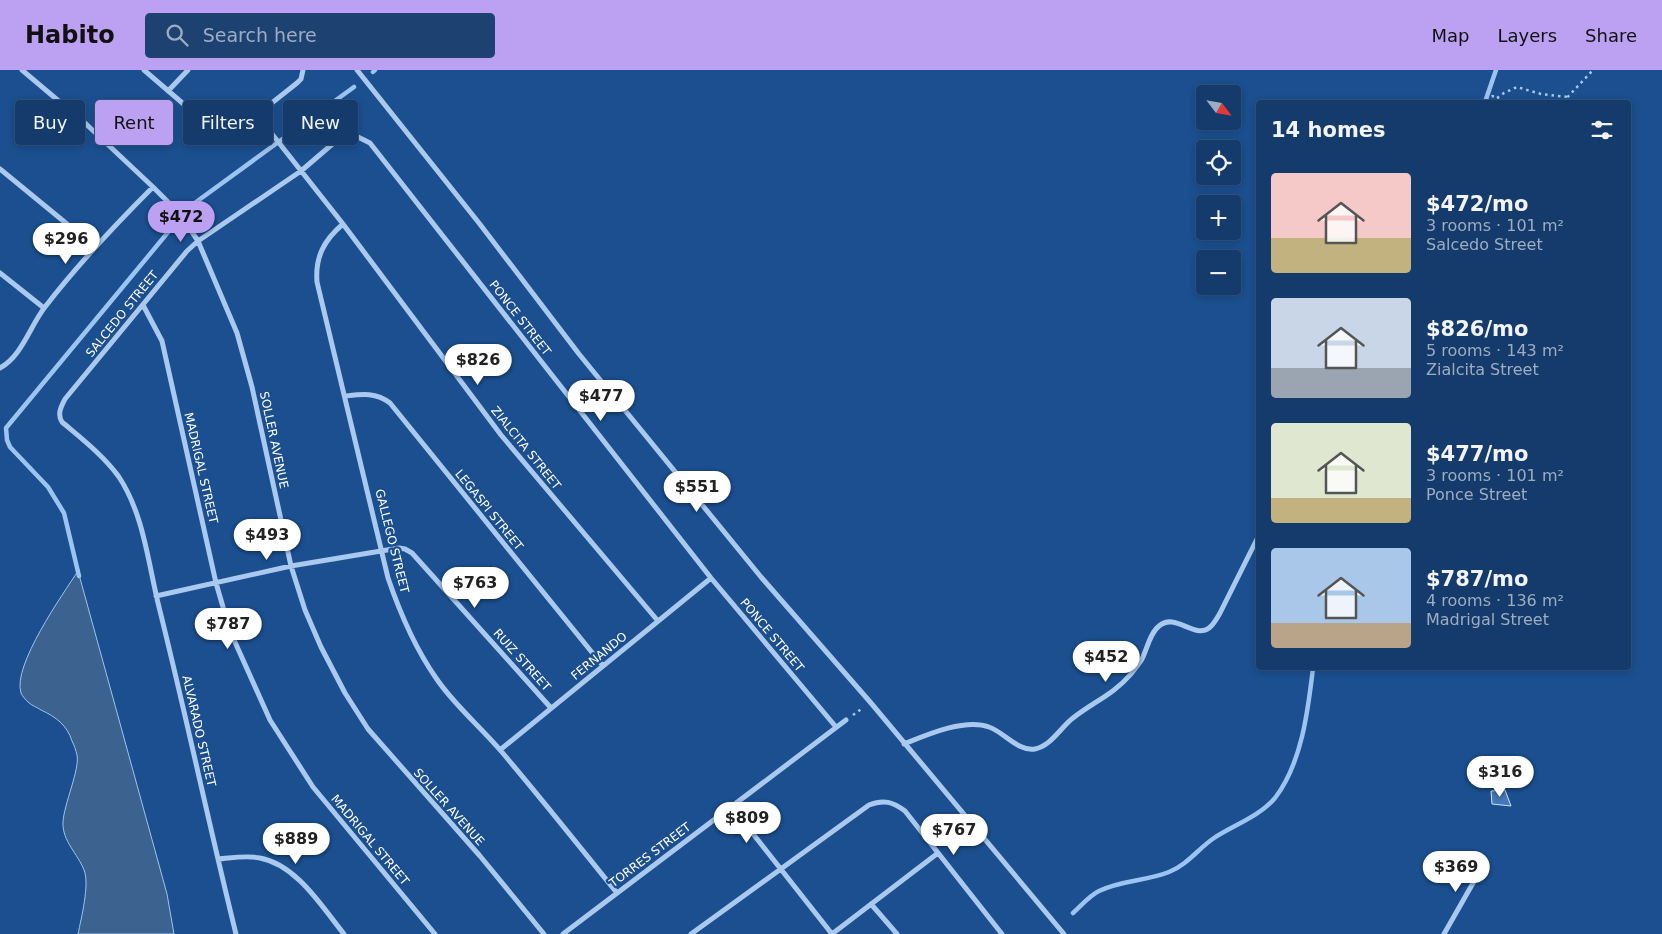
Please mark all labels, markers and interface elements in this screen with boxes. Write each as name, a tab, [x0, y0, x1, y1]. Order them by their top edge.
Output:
search box	[145, 13, 495, 58]
text: Habito	[25, 21, 115, 49]
icon: search	[163, 21, 191, 49]
text: Search here	[203, 24, 317, 46]
text: Map	[1431, 25, 1469, 46]
text: Layers	[1497, 25, 1557, 46]
text: Share	[1585, 25, 1637, 46]
north arrow	[1196, 85, 1241, 130]
map controls	[1196, 85, 1241, 295]
chip: Buy	[15, 100, 85, 145]
chip: Rent	[95, 100, 173, 145]
chip: Filters	[183, 100, 273, 145]
chip: New	[283, 100, 358, 145]
icon: filters	[1588, 116, 1616, 144]
text: 14 homes	[1271, 118, 1386, 142]
button: locate	[1196, 140, 1241, 185]
text: $472/mo	[1426, 192, 1528, 216]
icon: home	[1311, 193, 1371, 253]
button: +	[1196, 195, 1241, 240]
pin: $472	[151, 200, 211, 243]
text: $472	[159, 207, 203, 226]
text: 3 rooms · 101 m²	[1426, 216, 1564, 235]
pin: $296	[36, 222, 96, 265]
text: $296	[44, 229, 88, 248]
text: Salcedo Street	[1426, 235, 1543, 254]
button: −	[1196, 250, 1241, 295]
street label: SALCEDO STREET	[83, 268, 162, 360]
street label: PONCE STREET	[486, 278, 554, 359]
text: $826/mo	[1426, 317, 1528, 341]
icon: home	[1311, 318, 1371, 378]
text: 5 rooms · 143 m²	[1426, 341, 1564, 360]
pin: $826	[448, 344, 508, 386]
text: $826	[456, 350, 500, 369]
text: Zialcita Street	[1426, 360, 1539, 379]
pin: $477	[571, 380, 631, 422]
text: $477	[579, 386, 623, 405]
street label: SOLLER AVENUE	[257, 390, 291, 490]
street label: ZIALCITA STREET	[488, 404, 564, 493]
street label: MADRIGAL STREET	[181, 411, 221, 526]
text: $477/mo	[1426, 442, 1528, 466]
icon: home	[1311, 443, 1371, 503]
text: 3 rooms · 101 m²	[1426, 466, 1564, 485]
street label: LEGASPI STREET	[452, 467, 526, 554]
pin: $551	[667, 470, 727, 513]
text: $551	[675, 477, 719, 496]
text: Ponce Street	[1426, 485, 1527, 504]
street label: GALLEGO STREET	[372, 487, 412, 595]
pin: $493	[237, 518, 297, 561]
text: $493	[245, 525, 289, 544]
pin: $763	[445, 566, 505, 609]
text: $787/mo	[1426, 567, 1528, 591]
icon: home	[1311, 568, 1371, 628]
text: $763	[453, 573, 497, 592]
text: 4 rooms · 136 m²	[1426, 591, 1564, 610]
street label: PONCE STREET	[737, 596, 807, 675]
pin: $787	[198, 608, 258, 650]
text: Madrigal Street	[1426, 610, 1549, 629]
text: $787	[206, 614, 250, 633]
street label: RUIZ STREET	[491, 626, 554, 694]
street label: FERNANDO	[568, 629, 630, 683]
pin: $452	[1076, 640, 1136, 683]
text: $452	[1084, 647, 1128, 666]
street label: ALVARADO STREET	[179, 674, 219, 789]
pin: $316	[1470, 756, 1530, 798]
text: $316	[1478, 762, 1522, 781]
street label: SOLLER AVENUE	[411, 766, 487, 848]
street label: MADRIGAL STREET	[328, 792, 412, 888]
pin: $809	[717, 802, 777, 844]
text: $809	[725, 808, 769, 827]
pin: $767	[924, 814, 984, 856]
street label: TORRES STREET	[606, 819, 694, 891]
text: $767	[932, 820, 976, 839]
pin: $889	[266, 822, 326, 865]
text: $889	[274, 829, 318, 848]
pin: $369	[1426, 850, 1486, 893]
text: $369	[1434, 857, 1478, 876]

